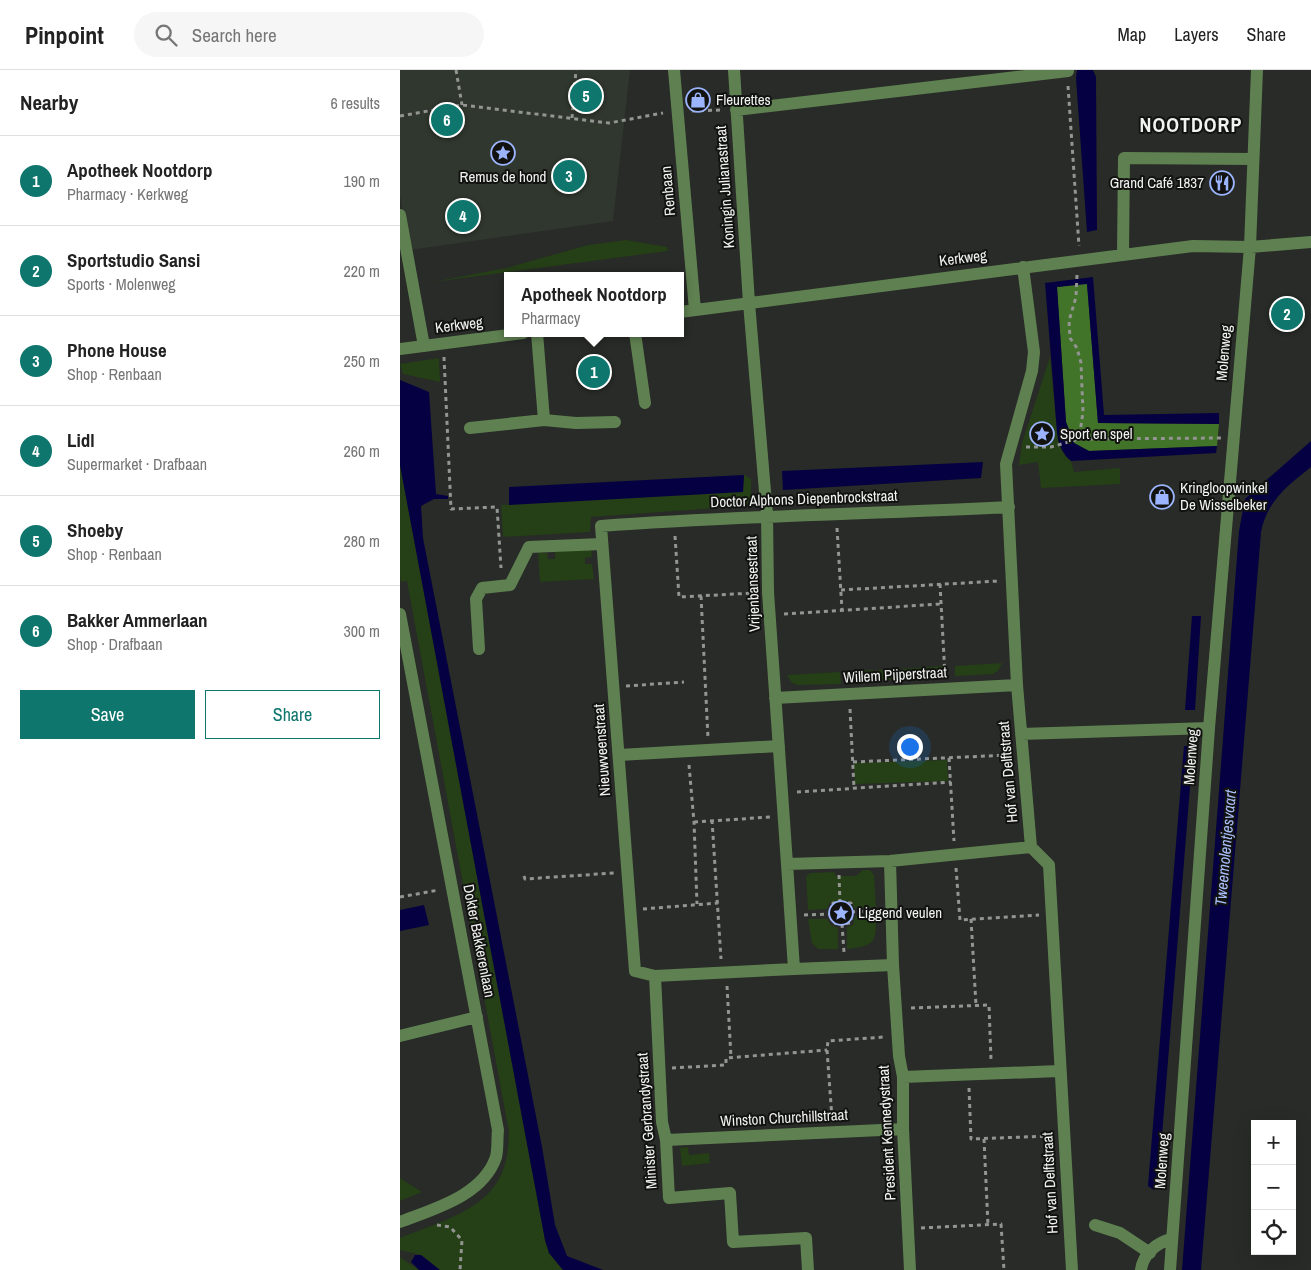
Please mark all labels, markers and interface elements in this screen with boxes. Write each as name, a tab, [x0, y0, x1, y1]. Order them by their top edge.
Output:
search box	[134, 12, 484, 57]
text: Pinpoint	[25, 19, 104, 51]
icon: search	[152, 21, 180, 49]
text: Search here	[192, 22, 277, 48]
text: Map	[1118, 22, 1146, 47]
text: Layers	[1174, 22, 1219, 47]
text: Share	[1247, 22, 1286, 47]
pin: 5	[570, 77, 602, 115]
shop icon: Fleurettes	[685, 87, 711, 113]
text: Nearby	[20, 88, 78, 117]
place label: Fleurettes	[716, 89, 771, 110]
text: 6 results	[330, 92, 380, 114]
pin: 6	[431, 101, 463, 139]
district label: NOOTDORP	[1140, 111, 1242, 138]
street label: Koningin Julianastraat	[710, 124, 739, 249]
place icon: Remus de hond	[490, 140, 516, 166]
text: Apotheek Nootdorp	[67, 157, 212, 183]
pin: 3	[553, 157, 585, 195]
street label: Renbaan	[655, 165, 680, 217]
place label: Remus de hond	[460, 166, 546, 187]
text: 1	[32, 170, 40, 192]
text: 190 m	[344, 170, 380, 192]
restaurant icon: Grand Café 1837	[1209, 170, 1235, 196]
place label: Grand Café 1837	[1110, 172, 1204, 193]
text: Pharmacy · Kerkweg	[67, 183, 188, 205]
pin: 4	[447, 197, 479, 235]
street label: Kerkweg	[938, 244, 988, 271]
text: Sportstudio Sansi	[67, 247, 200, 273]
text: 2	[32, 260, 40, 282]
text: 220 m	[344, 260, 380, 282]
popup	[504, 272, 684, 337]
text: Sports · Molenweg	[67, 273, 176, 295]
text: Apotheek Nootdorp	[521, 281, 667, 307]
pin: 2	[1271, 295, 1303, 333]
text: Pharmacy	[521, 307, 580, 329]
street label: Kerkweg	[434, 311, 484, 338]
street label: Molenweg	[1211, 324, 1236, 382]
text: Phone House	[67, 337, 167, 363]
text: 3	[32, 350, 40, 372]
text: 250 m	[344, 350, 380, 372]
pin: 1	[578, 353, 610, 391]
text: Shop · Renbaan	[67, 363, 162, 385]
place icon: Sport en spel	[1029, 421, 1055, 447]
place label: Sport en spel	[1060, 423, 1132, 444]
text: Lidl	[67, 427, 95, 453]
text: 4	[32, 440, 40, 462]
text: 260 m	[344, 440, 380, 462]
text: Supermarket · Drafbaan	[67, 453, 207, 475]
place label: Kringloopwinkel De Wisselbeker	[1180, 477, 1268, 515]
shop icon: Kringloopwinkel De Wisselbeker	[1149, 484, 1175, 510]
street label: Doctor Alphons Diepenbrockstraat	[710, 485, 899, 512]
text: Shoeby	[67, 517, 123, 543]
text: 5	[32, 530, 40, 552]
text: 280 m	[344, 530, 380, 552]
street label: Vrijenbansestraat	[740, 535, 765, 632]
text: Shop · Renbaan	[67, 543, 162, 565]
text: Bakker Ammerlaan	[67, 607, 208, 633]
text: 6	[32, 620, 40, 642]
text: 300 m	[344, 620, 380, 642]
text: Shop · Drafbaan	[67, 633, 163, 655]
street label: Willem Pijperstraat	[843, 661, 948, 688]
button: Save	[20, 690, 195, 739]
button: Share	[205, 690, 380, 739]
street label: Nieuwveenstraat	[588, 703, 615, 797]
street label: Hof van Delftstraat	[993, 720, 1022, 824]
street label: Molenweg	[1178, 728, 1203, 786]
your location	[897, 734, 923, 760]
water label: Tweemolentjesvaart	[1209, 789, 1241, 907]
street label: Dokter Bakkerenlaan	[458, 883, 501, 999]
place icon: Liggend veulen	[828, 900, 854, 926]
place label: Liggend veulen	[858, 902, 942, 923]
street label: Minister Gerbrandystraat	[631, 1052, 662, 1190]
street label: President Kennedystraat	[872, 1064, 901, 1201]
street label: Winston Churchillstraat	[720, 1104, 849, 1131]
map controls	[1251, 1120, 1296, 1255]
button: +	[1251, 1120, 1296, 1165]
street label: Hof van Delftstraat	[1036, 1131, 1063, 1234]
street label: Molenweg	[1149, 1132, 1174, 1190]
button: −	[1251, 1165, 1296, 1210]
button: locate	[1251, 1210, 1296, 1255]

